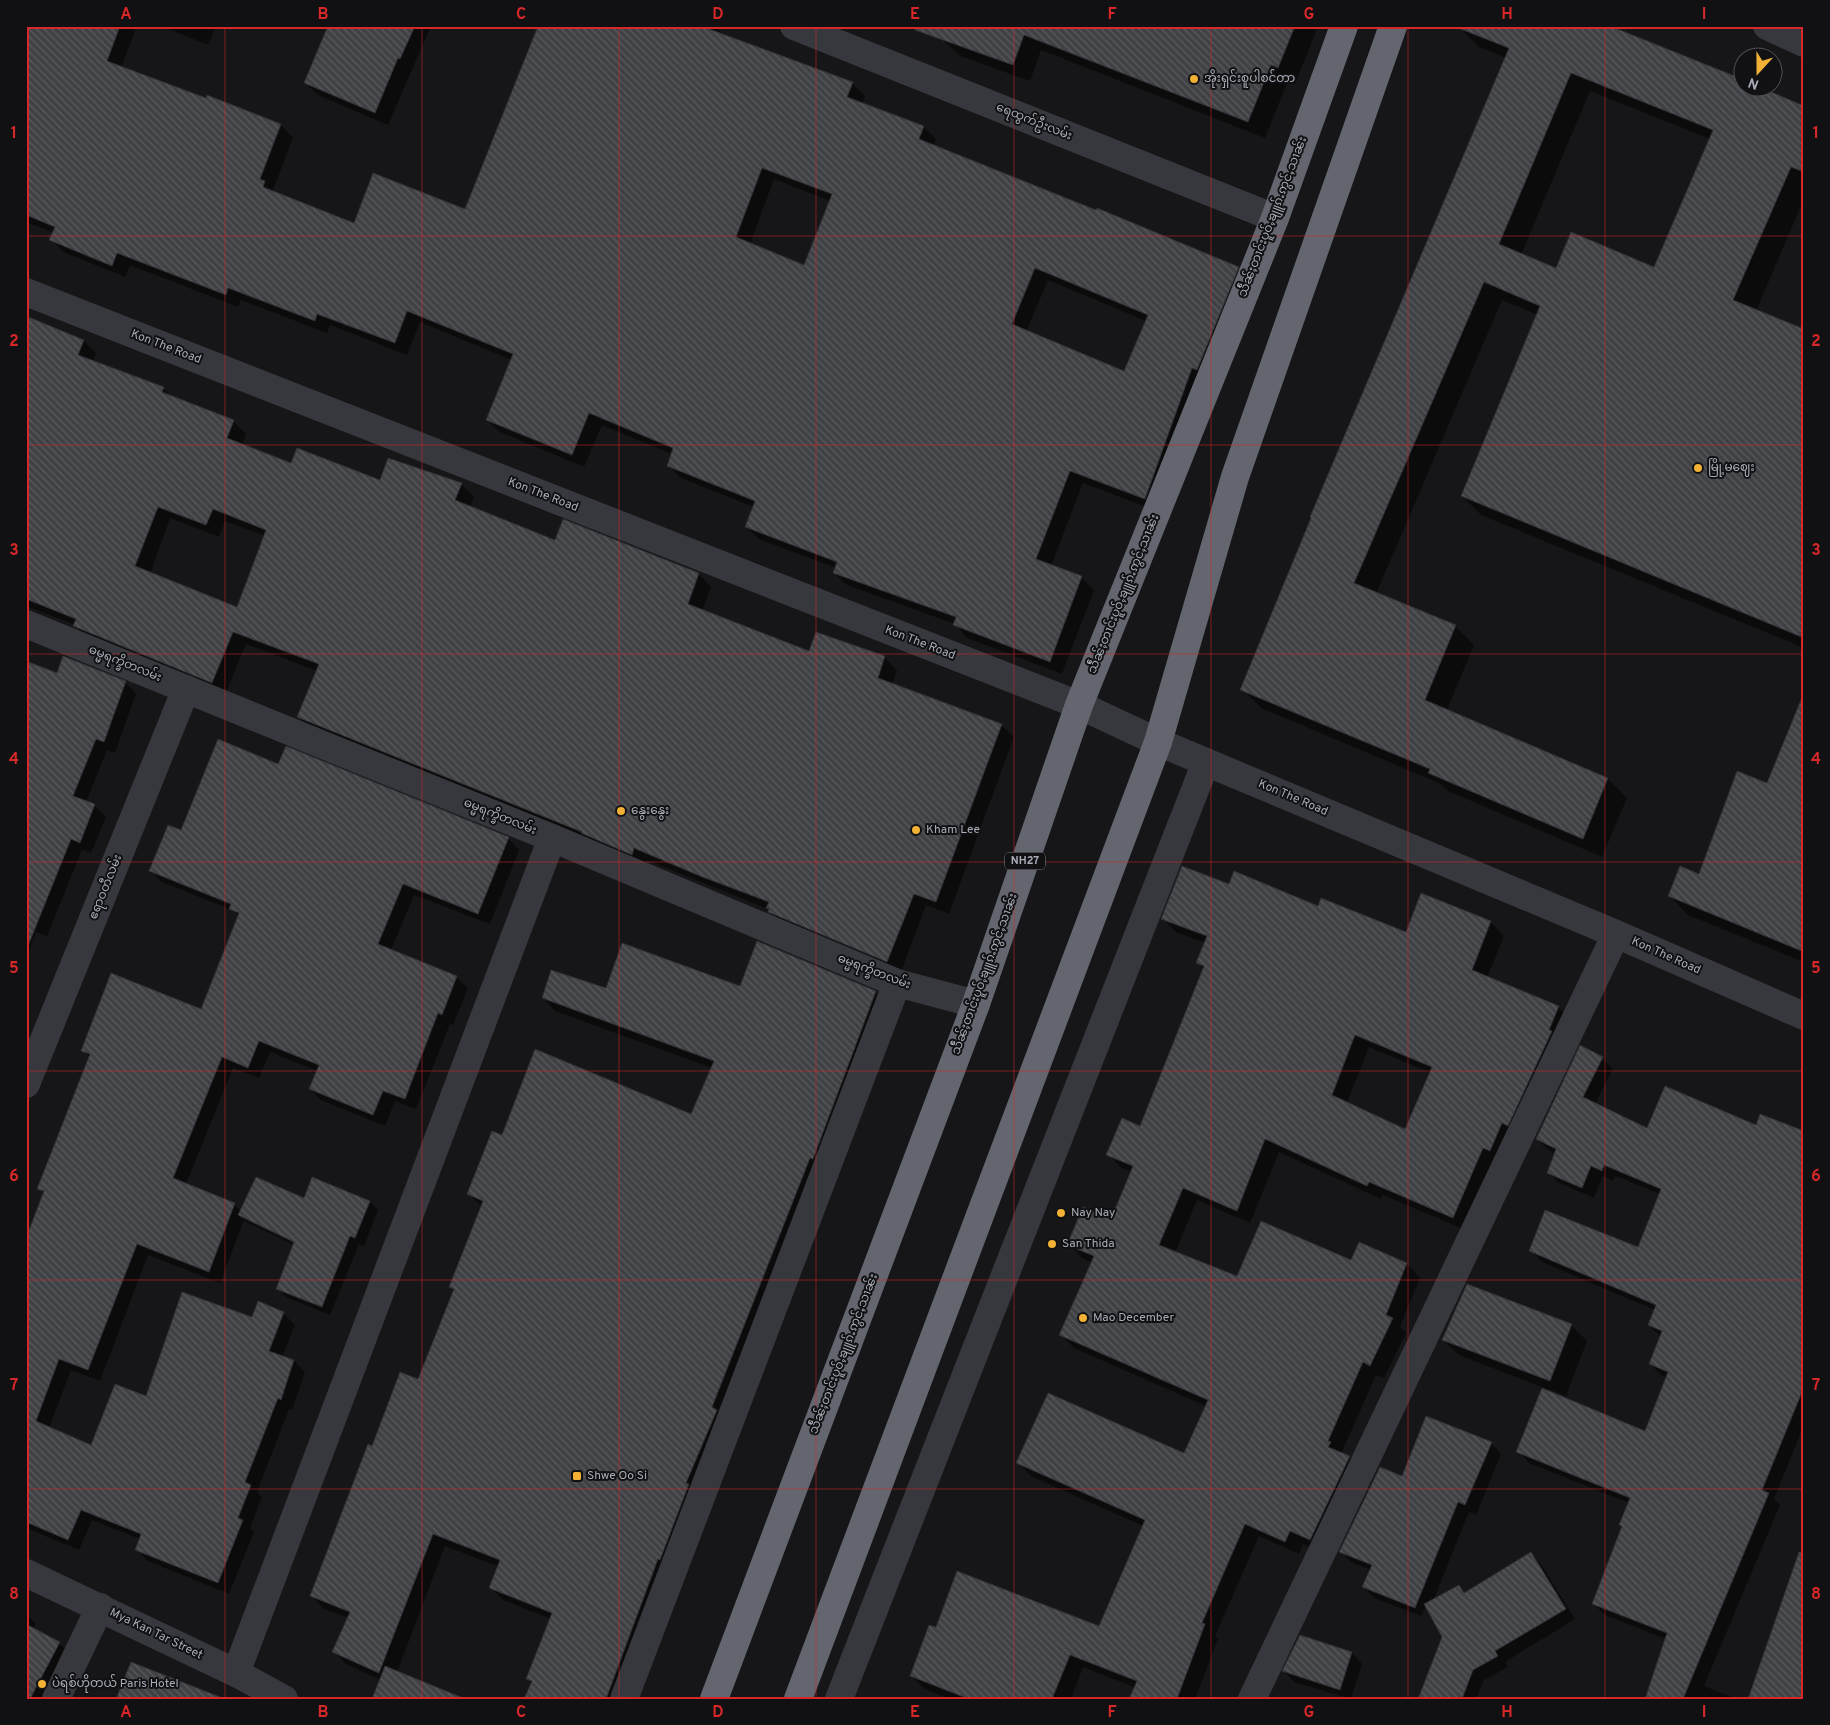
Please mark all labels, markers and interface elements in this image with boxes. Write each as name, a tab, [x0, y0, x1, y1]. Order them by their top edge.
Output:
text: A	[120, 5, 132, 25]
text: B	[317, 5, 329, 25]
text: C	[516, 5, 526, 25]
text: D	[712, 5, 724, 25]
text: E	[910, 5, 920, 25]
text: F	[1107, 5, 1117, 25]
text: G	[1304, 5, 1314, 25]
text: H	[1501, 5, 1513, 25]
text: I	[1702, 5, 1706, 25]
north arrow	[1732, 48, 1782, 98]
place label: အိုးရှင်းစူပါစင်တာ	[1204, 69, 1295, 88]
marker: အိုးရှင်းစူပါစင်တာ	[1188, 73, 1200, 85]
text: N	[1746, 73, 1762, 92]
street label: ရေထွက်ဦးလမ်း	[993, 98, 1075, 145]
text: 1	[11, 124, 17, 144]
text: 1	[1813, 124, 1819, 144]
street label: သဵႅၼ်ႈတၢင်းပူဝ်ႇၶျူၵ်ႉဢွင်ႇသၢၼ်း	[1233, 134, 1312, 300]
street label: Kon The Road	[128, 326, 204, 368]
text: 2	[9, 332, 19, 352]
text: 2	[1811, 332, 1821, 352]
place label: မြို့မဈေး	[1708, 458, 1755, 477]
marker: မြို့မဈေး	[1692, 462, 1704, 474]
street label: Kon The Road	[505, 474, 581, 516]
street label: သဵႅၼ်ႈတၢင်းပူဝ်ႇၶျူၵ်ႉဢွင်ႇသၢၼ်း	[1083, 511, 1164, 676]
text: 3	[9, 541, 19, 561]
text: 3	[1811, 541, 1821, 561]
street label: Kon The Road	[882, 622, 958, 664]
street label: ဓမ္မရက္ခိတလမ်း	[86, 640, 165, 687]
text: 4	[9, 750, 19, 770]
text: 4	[1811, 750, 1821, 770]
street label: Kon The Road	[1256, 776, 1330, 820]
street label: ဓမ္မရက္ခိတလမ်း	[461, 793, 540, 840]
place label: နွေးနွေး	[631, 803, 669, 820]
marker: နွေးနွေး	[615, 805, 627, 817]
place label: Kham Lee	[926, 822, 980, 838]
marker: Kham Lee	[910, 824, 922, 836]
street label: ဧရာဝတီလမ်း	[84, 851, 127, 922]
road number: NH27	[1005, 852, 1045, 869]
street label: သဵႅၼ်ႈတၢင်းပူဝ်ႇၶျူၵ်ႉဢွင်ႇသၢၼ်း	[946, 890, 1023, 1057]
street label: Kon The Road	[1629, 934, 1703, 978]
street label: ဓမ္မရက္ခိတလမ်း	[835, 949, 914, 995]
text: 5	[9, 959, 19, 979]
text: 5	[1811, 959, 1821, 979]
text: 6	[9, 1167, 19, 1187]
text: 6	[1811, 1167, 1821, 1187]
place label: Nay Nay	[1071, 1205, 1115, 1221]
marker: Nay Nay	[1055, 1207, 1067, 1219]
place label: San Thida	[1062, 1236, 1115, 1252]
marker: San Thida	[1046, 1238, 1058, 1250]
street label: သဵႅၼ်ႈတၢင်းပူဝ်ႇၶျူၵ်ႉဢွင်ႇသၢၼ်း	[804, 1271, 883, 1437]
place label: Mao December	[1093, 1310, 1174, 1326]
marker: Mao December	[1077, 1312, 1089, 1324]
text: 7	[10, 1376, 18, 1396]
text: 7	[1812, 1376, 1820, 1396]
place label: Shwe Oo Si	[587, 1468, 647, 1484]
marker: Shwe Oo Si	[571, 1470, 583, 1482]
text: 8	[9, 1585, 19, 1605]
text: 8	[1811, 1585, 1821, 1605]
street label: Mya Kan Tar Street	[107, 1605, 205, 1663]
place label: ပဲရစ်ဟိုတယ် Paris Hotel	[52, 1674, 179, 1693]
marker: ပဲရစ်ဟိုတယ် Paris Hotel	[36, 1678, 48, 1690]
text: A	[120, 1703, 132, 1723]
text: B	[317, 1703, 329, 1723]
text: C	[516, 1703, 526, 1723]
text: D	[712, 1703, 724, 1723]
text: E	[910, 1703, 920, 1723]
text: F	[1107, 1703, 1117, 1723]
text: G	[1304, 1703, 1314, 1723]
text: H	[1501, 1703, 1513, 1723]
text: I	[1702, 1703, 1706, 1723]

